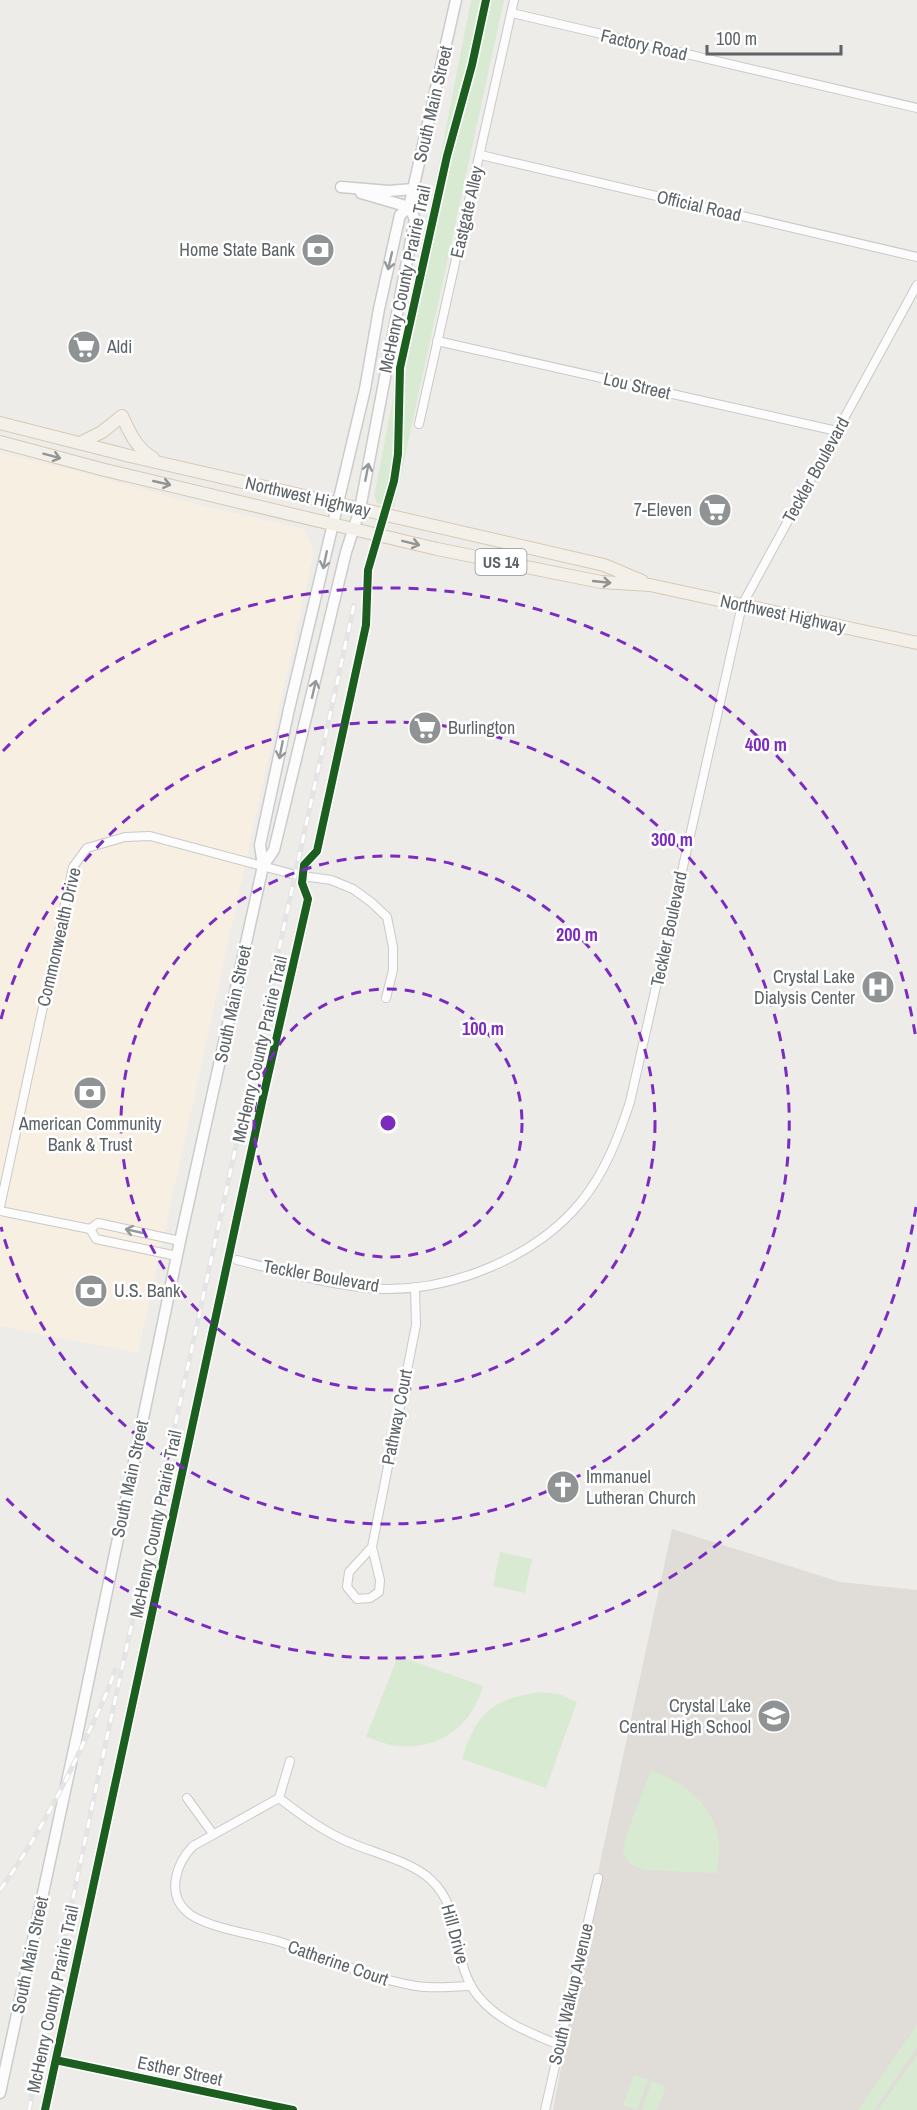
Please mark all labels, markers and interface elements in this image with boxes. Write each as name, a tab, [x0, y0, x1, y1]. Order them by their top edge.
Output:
scale bar	[707, 18, 840, 56]
street label: Factory Road	[598, 22, 690, 67]
text: 100 m	[716, 26, 757, 51]
street label: South Main Street	[407, 43, 458, 165]
street label: Eastgate Alley	[444, 163, 489, 260]
street label: McHenry County Prairie Trail	[372, 183, 437, 375]
street label: Official Road	[654, 184, 744, 227]
bank icon: Home State Bank	[300, 232, 336, 268]
place label: Home State Bank	[179, 237, 296, 262]
one-way arrow	[384, 251, 395, 270]
supermarket icon: Aldi	[66, 329, 102, 365]
place label: Aldi	[106, 334, 132, 359]
street label: Lou Street	[601, 366, 673, 405]
street label: Teckler Boulevard	[776, 412, 855, 527]
one-way arrow	[43, 451, 62, 462]
one-way arrow	[362, 462, 373, 482]
street label: Northwest Highway	[243, 470, 374, 523]
one-way arrow	[152, 478, 171, 490]
supermarket icon: 7-Eleven	[697, 492, 733, 528]
place label: 7-Eleven	[634, 497, 692, 522]
one-way arrow	[401, 537, 420, 549]
road number: US 14	[476, 549, 526, 575]
one-way arrow	[318, 551, 330, 570]
one-way arrow	[592, 577, 611, 588]
street label: Northwest Highway	[718, 588, 849, 639]
one-way arrow	[308, 680, 320, 699]
supermarket icon: Burlington	[407, 710, 443, 746]
place label: Burlington	[448, 715, 515, 740]
text: 400 m	[745, 732, 787, 757]
one-way arrow	[275, 740, 286, 760]
text: 300 m	[651, 827, 693, 852]
street label: Commonwealth Drive	[30, 865, 87, 1009]
street label: Teckler Boulevard	[644, 869, 693, 989]
text: 200 m	[556, 922, 598, 947]
street label: South Main Street	[208, 943, 257, 1065]
street label: McHenry County Prairie Trail	[226, 953, 293, 1145]
place label: Crystal Lake Dialysis Center	[754, 964, 855, 1010]
hospital icon: Crystal Lake Dialysis Center	[860, 969, 896, 1005]
text: 100 m	[462, 1016, 504, 1041]
bank icon: American Community Bank & Trust	[72, 1075, 108, 1111]
place label: American Community Bank & Trust	[18, 1111, 162, 1157]
centre of rings	[378, 1113, 398, 1133]
one-way arrow	[125, 1225, 144, 1236]
street label: Teckler Boulevard	[261, 1253, 381, 1298]
bank icon: U.S. Bank	[73, 1273, 109, 1309]
place label: U.S. Bank	[114, 1278, 181, 1303]
street label: Pathway Court	[375, 1367, 418, 1467]
street label: South Main Street	[105, 1418, 154, 1540]
street label: McHenry County Prairie Trail	[123, 1428, 188, 1620]
place label: Immanuel Lutheran Church	[586, 1464, 696, 1510]
church icon: Immanuel Lutheran Church	[545, 1469, 581, 1505]
place label: Crystal Lake Central High School	[619, 1693, 751, 1739]
school or university icon: Crystal Lake Central High School	[756, 1698, 792, 1734]
street label: South Main Street	[5, 1894, 54, 2016]
street label: Hill Drive	[436, 1901, 475, 1966]
street label: McHenry County Prairie Trail	[20, 1903, 85, 2095]
street label: South Walkup Avenue	[542, 1921, 599, 2067]
street label: Catherine Court	[284, 1934, 392, 1991]
street label: Esther Street	[135, 2049, 225, 2092]

